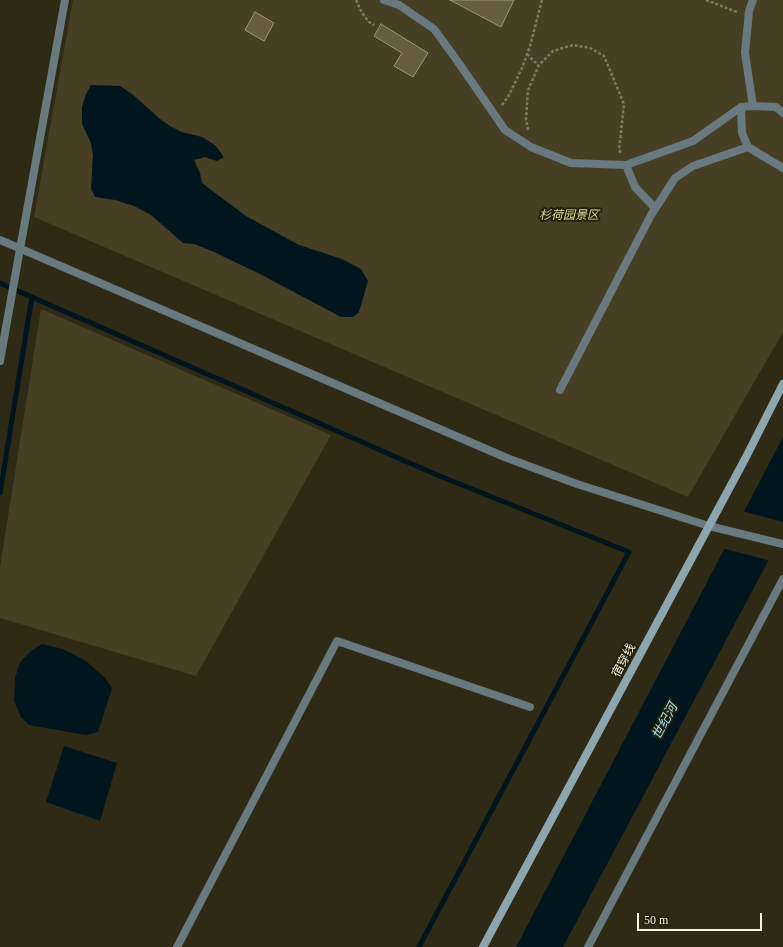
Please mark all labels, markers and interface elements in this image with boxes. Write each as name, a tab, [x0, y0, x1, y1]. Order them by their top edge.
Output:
park label: 杉荷园景区	[539, 207, 599, 221]
street label: 宿穿线	[608, 641, 638, 679]
water label: 世纪河	[648, 700, 680, 742]
scale bar	[639, 905, 764, 931]
text: 50 m	[644, 913, 668, 927]

